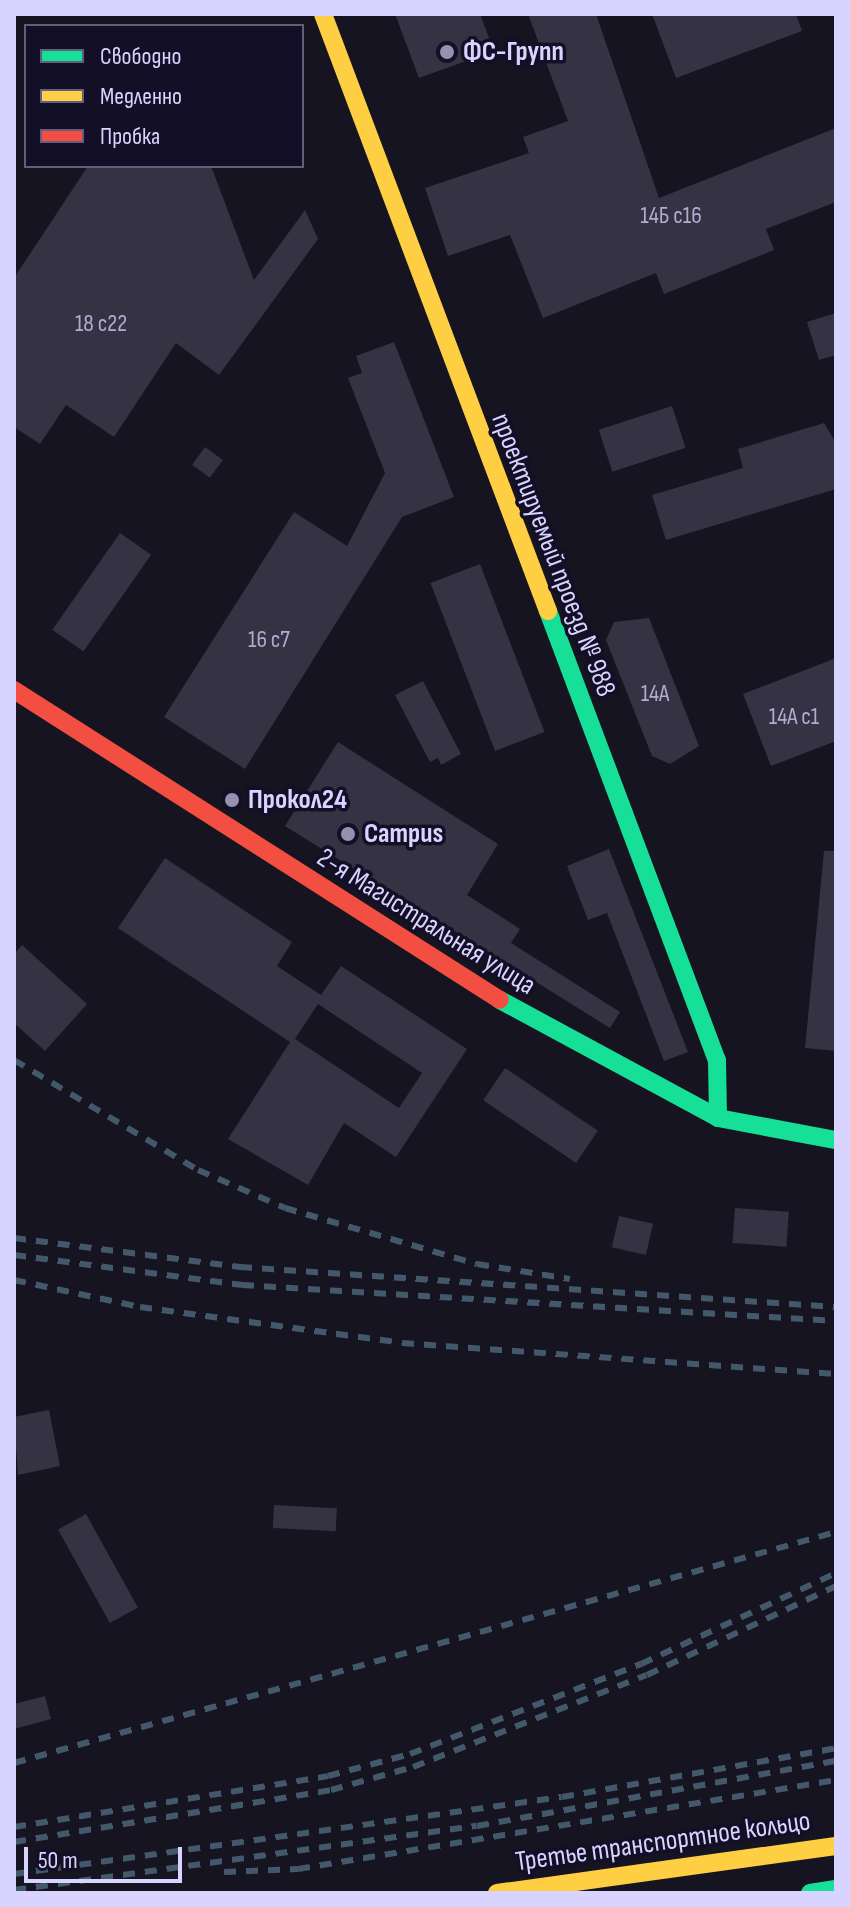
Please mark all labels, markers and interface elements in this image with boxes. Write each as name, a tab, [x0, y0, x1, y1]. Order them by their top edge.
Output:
legend	[24, 24, 304, 168]
place label: ФС-Групп	[463, 35, 564, 69]
text: Свободно	[100, 42, 181, 71]
marker: ФС-Групп	[438, 43, 456, 61]
text: Медленно	[100, 82, 182, 111]
text: Пробка	[100, 122, 160, 151]
house number: 14Б с16	[640, 202, 702, 230]
house number: 18 с22	[75, 310, 127, 338]
street label: проектируемый проезд № 988	[483, 409, 623, 701]
house number: 16 с7	[248, 626, 290, 654]
house number: 14А	[641, 680, 669, 708]
house number: 14А с1	[769, 703, 819, 731]
place label: Прокол24	[248, 783, 347, 817]
marker: Прокол24	[223, 791, 241, 809]
place label: Campus	[364, 817, 443, 851]
marker: Campus	[339, 825, 357, 843]
street label: 2-я Магистральная улица	[311, 841, 541, 1003]
street label: Третье транспортное кольцо	[513, 1805, 813, 1879]
scale bar	[28, 1831, 186, 1881]
text: 50 m	[38, 1846, 78, 1875]

